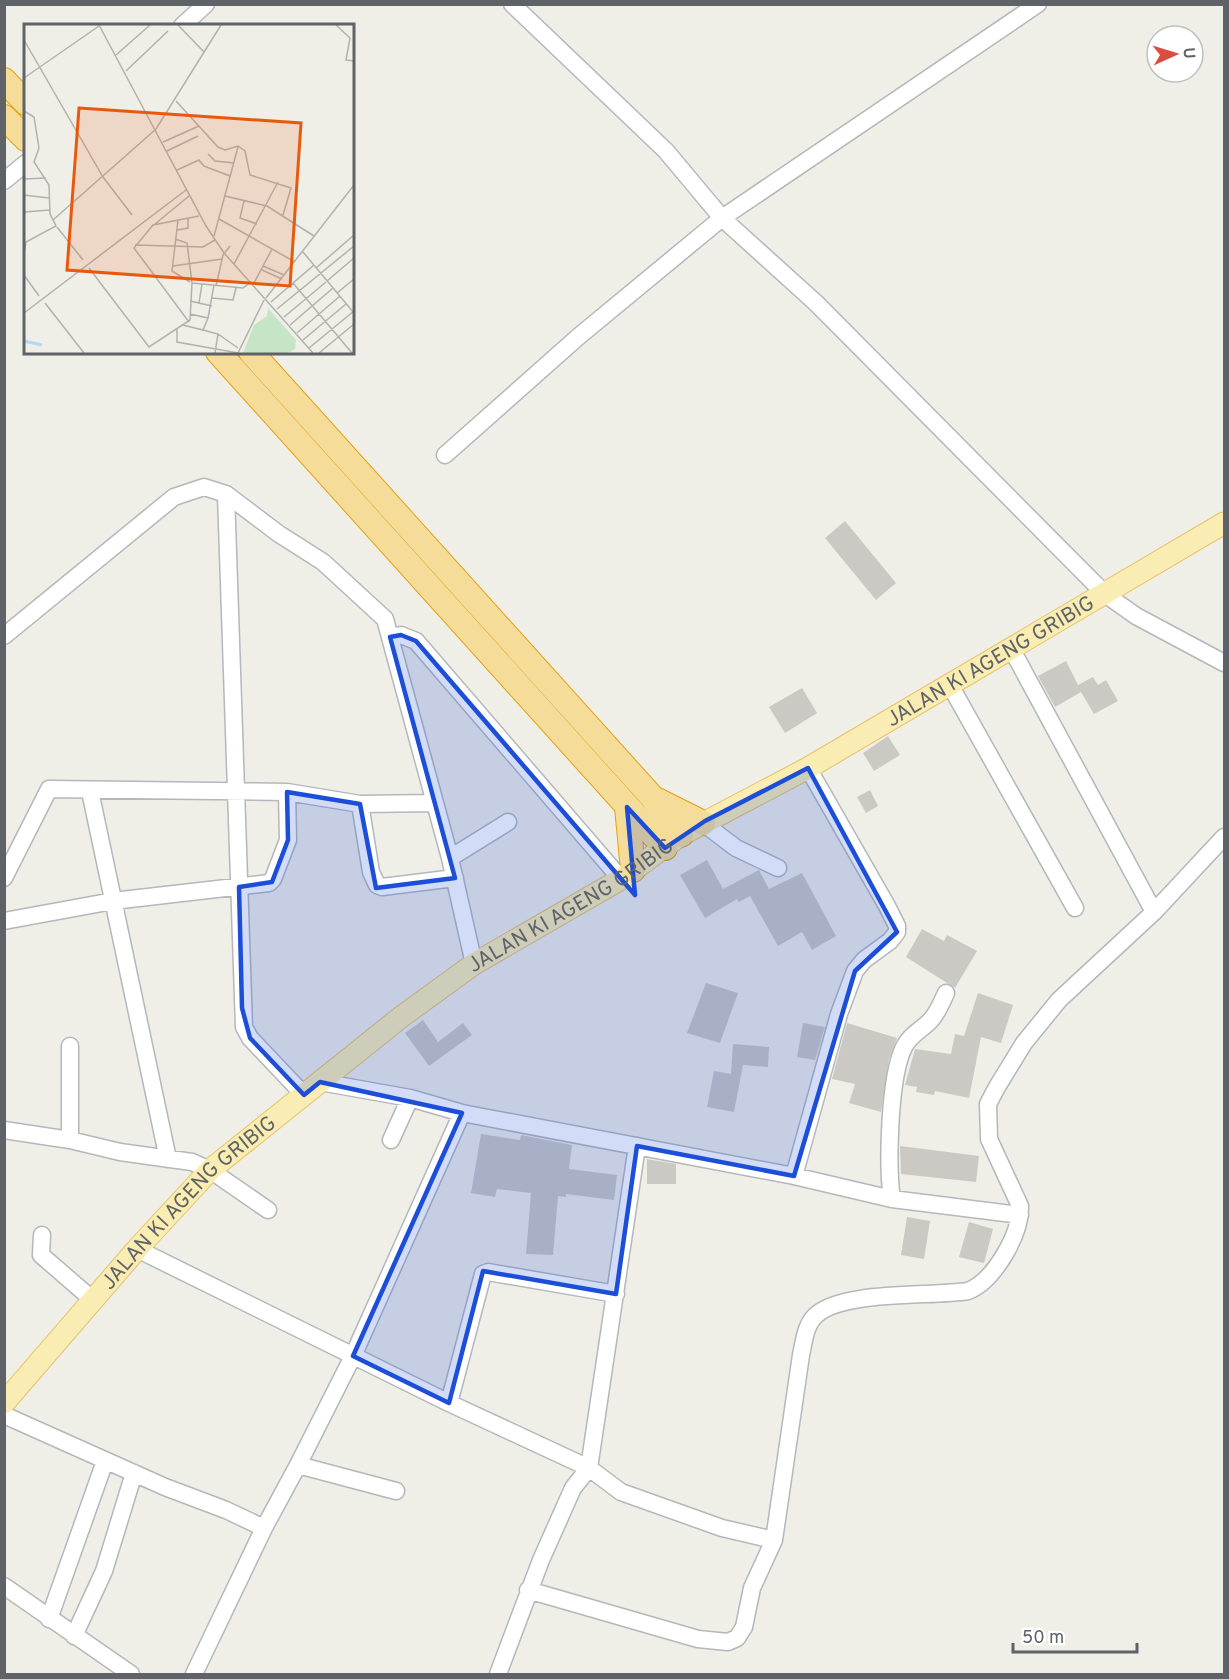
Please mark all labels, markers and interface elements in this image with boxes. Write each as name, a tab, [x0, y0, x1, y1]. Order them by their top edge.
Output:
inset map	[24, 24, 354, 354]
north arrow	[1145, 24, 1205, 84]
text: U	[1178, 47, 1198, 59]
street label: JALAN KI AGENG GRIBIG	[882, 590, 1100, 734]
street label: JALAN KI AGENG GRIBIG	[462, 833, 680, 979]
street label: JALAN KI AGENG GRIBIG	[96, 1110, 282, 1296]
scale bar	[1013, 1616, 1138, 1654]
text: 50 m	[1022, 1627, 1064, 1650]

